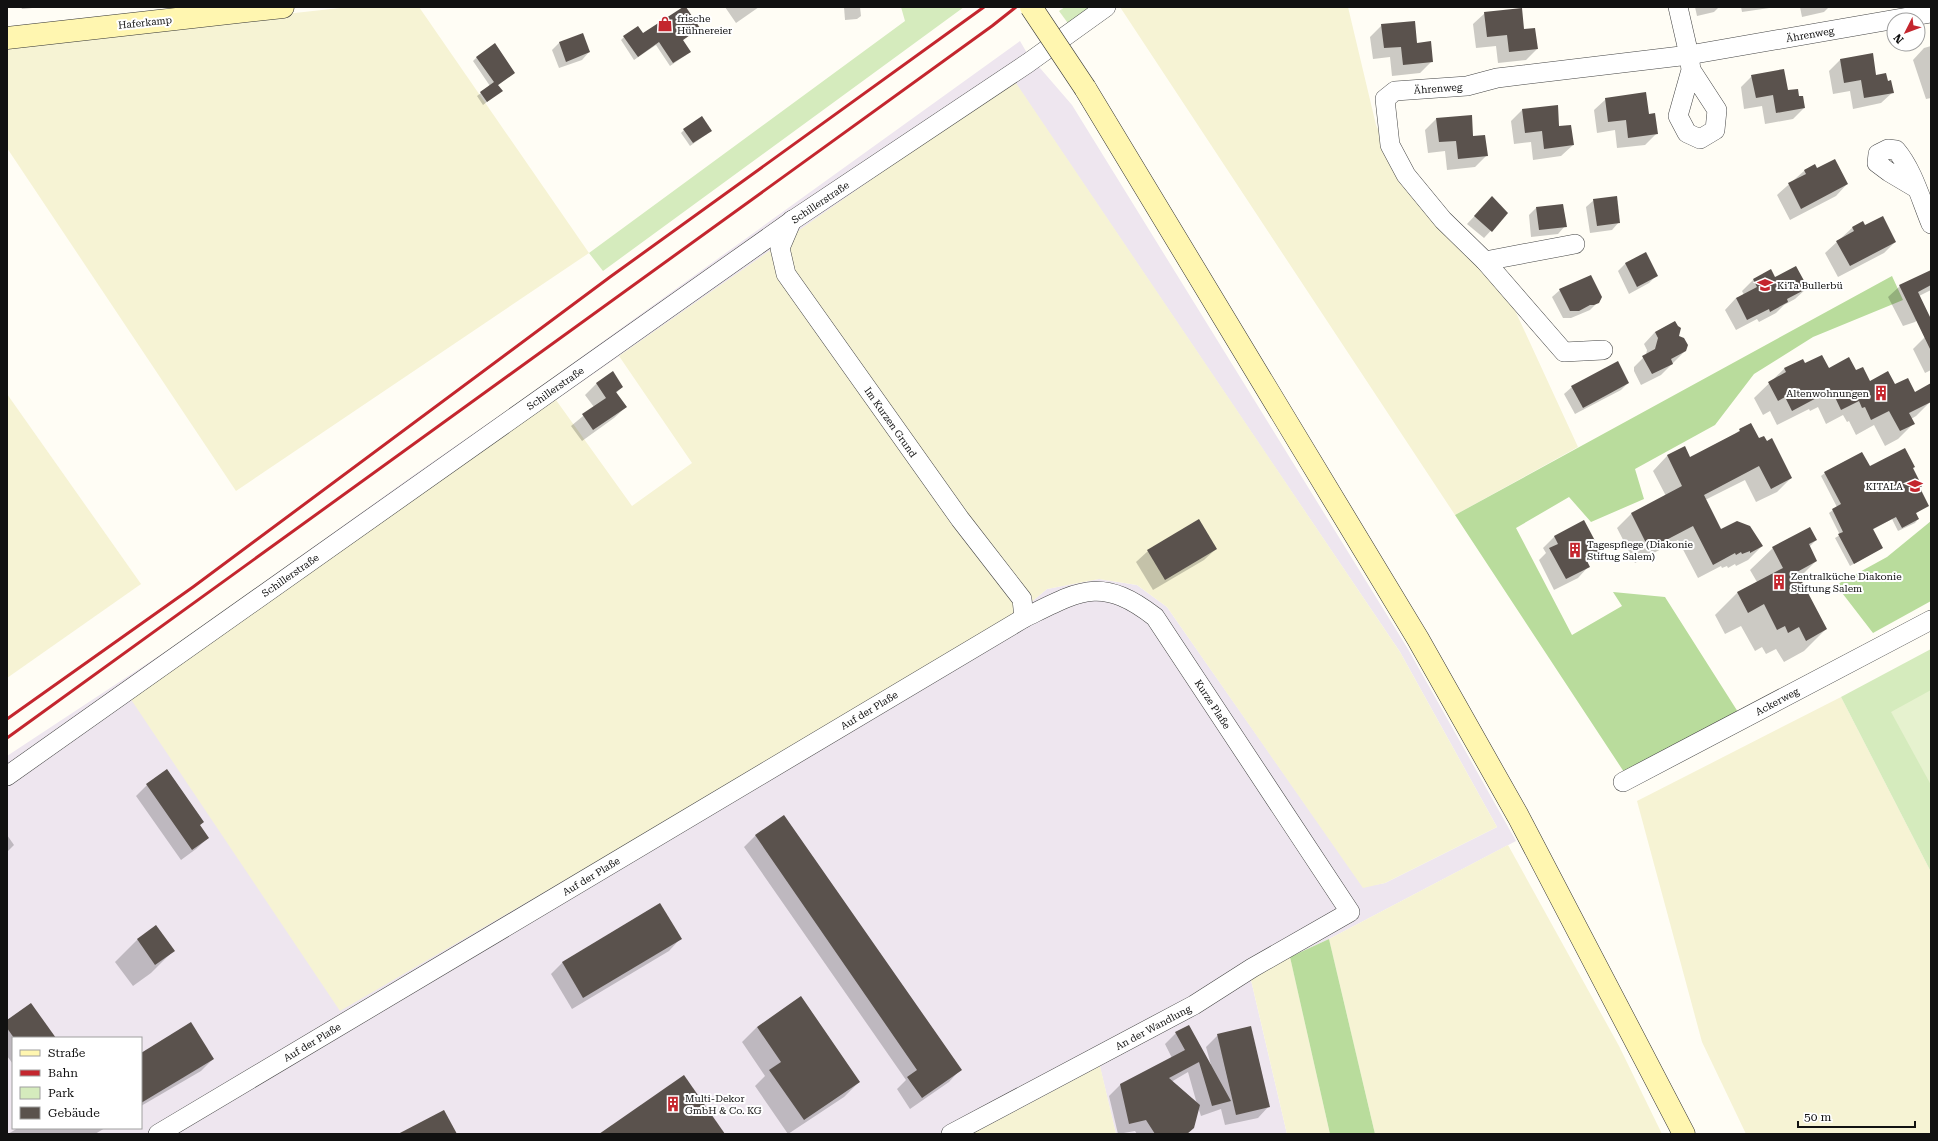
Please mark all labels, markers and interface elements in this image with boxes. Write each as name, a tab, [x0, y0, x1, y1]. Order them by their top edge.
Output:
north arrow	[1886, 12, 1926, 52]
place label: frische Hühnereier	[677, 13, 732, 36]
street label: Haferkamp	[118, 14, 173, 31]
shop icon: frische Hühnereier	[656, 15, 674, 33]
street label: Ährenweg	[1785, 25, 1835, 44]
text: N	[1891, 30, 1907, 46]
street label: Ährenweg	[1413, 81, 1463, 96]
street label: Schillerstraße	[789, 179, 852, 226]
school or university icon: KiTa Bullerbü	[1756, 276, 1774, 294]
place label: KiTa Bullerbü	[1777, 280, 1844, 291]
street label: Schillerstraße	[525, 364, 586, 412]
building icon: Altenwohnungen	[1872, 384, 1890, 402]
street label: Im Kurzen Grund	[862, 385, 919, 460]
place label: Altenwohnungen	[1786, 388, 1870, 399]
school or university icon: KITALA	[1906, 477, 1924, 495]
place label: KITALA	[1865, 481, 1903, 492]
place label: Tagespflege (Diakonie Stiftug Salem)	[1587, 539, 1694, 562]
building icon: Tagespflege (Diakonie Stiftug Salem)	[1566, 541, 1584, 559]
street label: Schillerstraße	[260, 551, 321, 599]
place label: Zentralküche Diakonie Stiftung Salem	[1791, 571, 1902, 594]
building icon: Zentralküche Diakonie Stiftung Salem	[1770, 573, 1788, 591]
street label: Kurze Plaße	[1193, 678, 1233, 731]
street label: Ackerweg	[1754, 685, 1801, 717]
street label: Auf der Plaße	[839, 689, 900, 732]
street label: Auf der Plaße	[561, 855, 622, 898]
street label: An der Wandlung	[1114, 1003, 1193, 1052]
street label: Auf der Plaße	[282, 1021, 343, 1064]
legend	[12, 1037, 142, 1129]
text: Straße	[48, 1046, 86, 1060]
text: Bahn	[48, 1066, 78, 1080]
text: Park	[48, 1086, 75, 1100]
place label: Multi-Dekor GmbH & Co. KG	[685, 1093, 762, 1116]
building icon: Multi-Dekor GmbH & Co. KG	[664, 1095, 682, 1113]
scale bar	[1798, 1103, 1915, 1129]
text: Gebäude	[48, 1106, 100, 1120]
text: 50 m	[1804, 1110, 1831, 1124]

